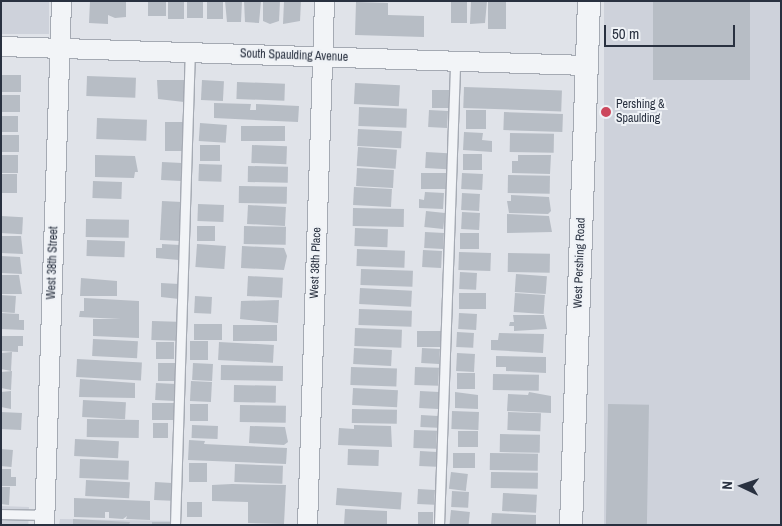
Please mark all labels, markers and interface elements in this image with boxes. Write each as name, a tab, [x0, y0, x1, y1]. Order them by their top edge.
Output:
scale bar	[607, 15, 738, 47]
text: 50 m	[612, 23, 639, 44]
street label: South Spaulding Avenue	[239, 47, 349, 65]
place label: Pershing & Spaulding	[616, 98, 665, 126]
marker: Pershing & Spaulding	[600, 106, 612, 118]
street label: West Pershing Road	[571, 217, 589, 309]
street label: West 38th Street	[45, 226, 61, 300]
street label: West 38th Place	[308, 227, 324, 299]
north arrow	[717, 461, 767, 511]
text: N	[718, 481, 736, 490]

